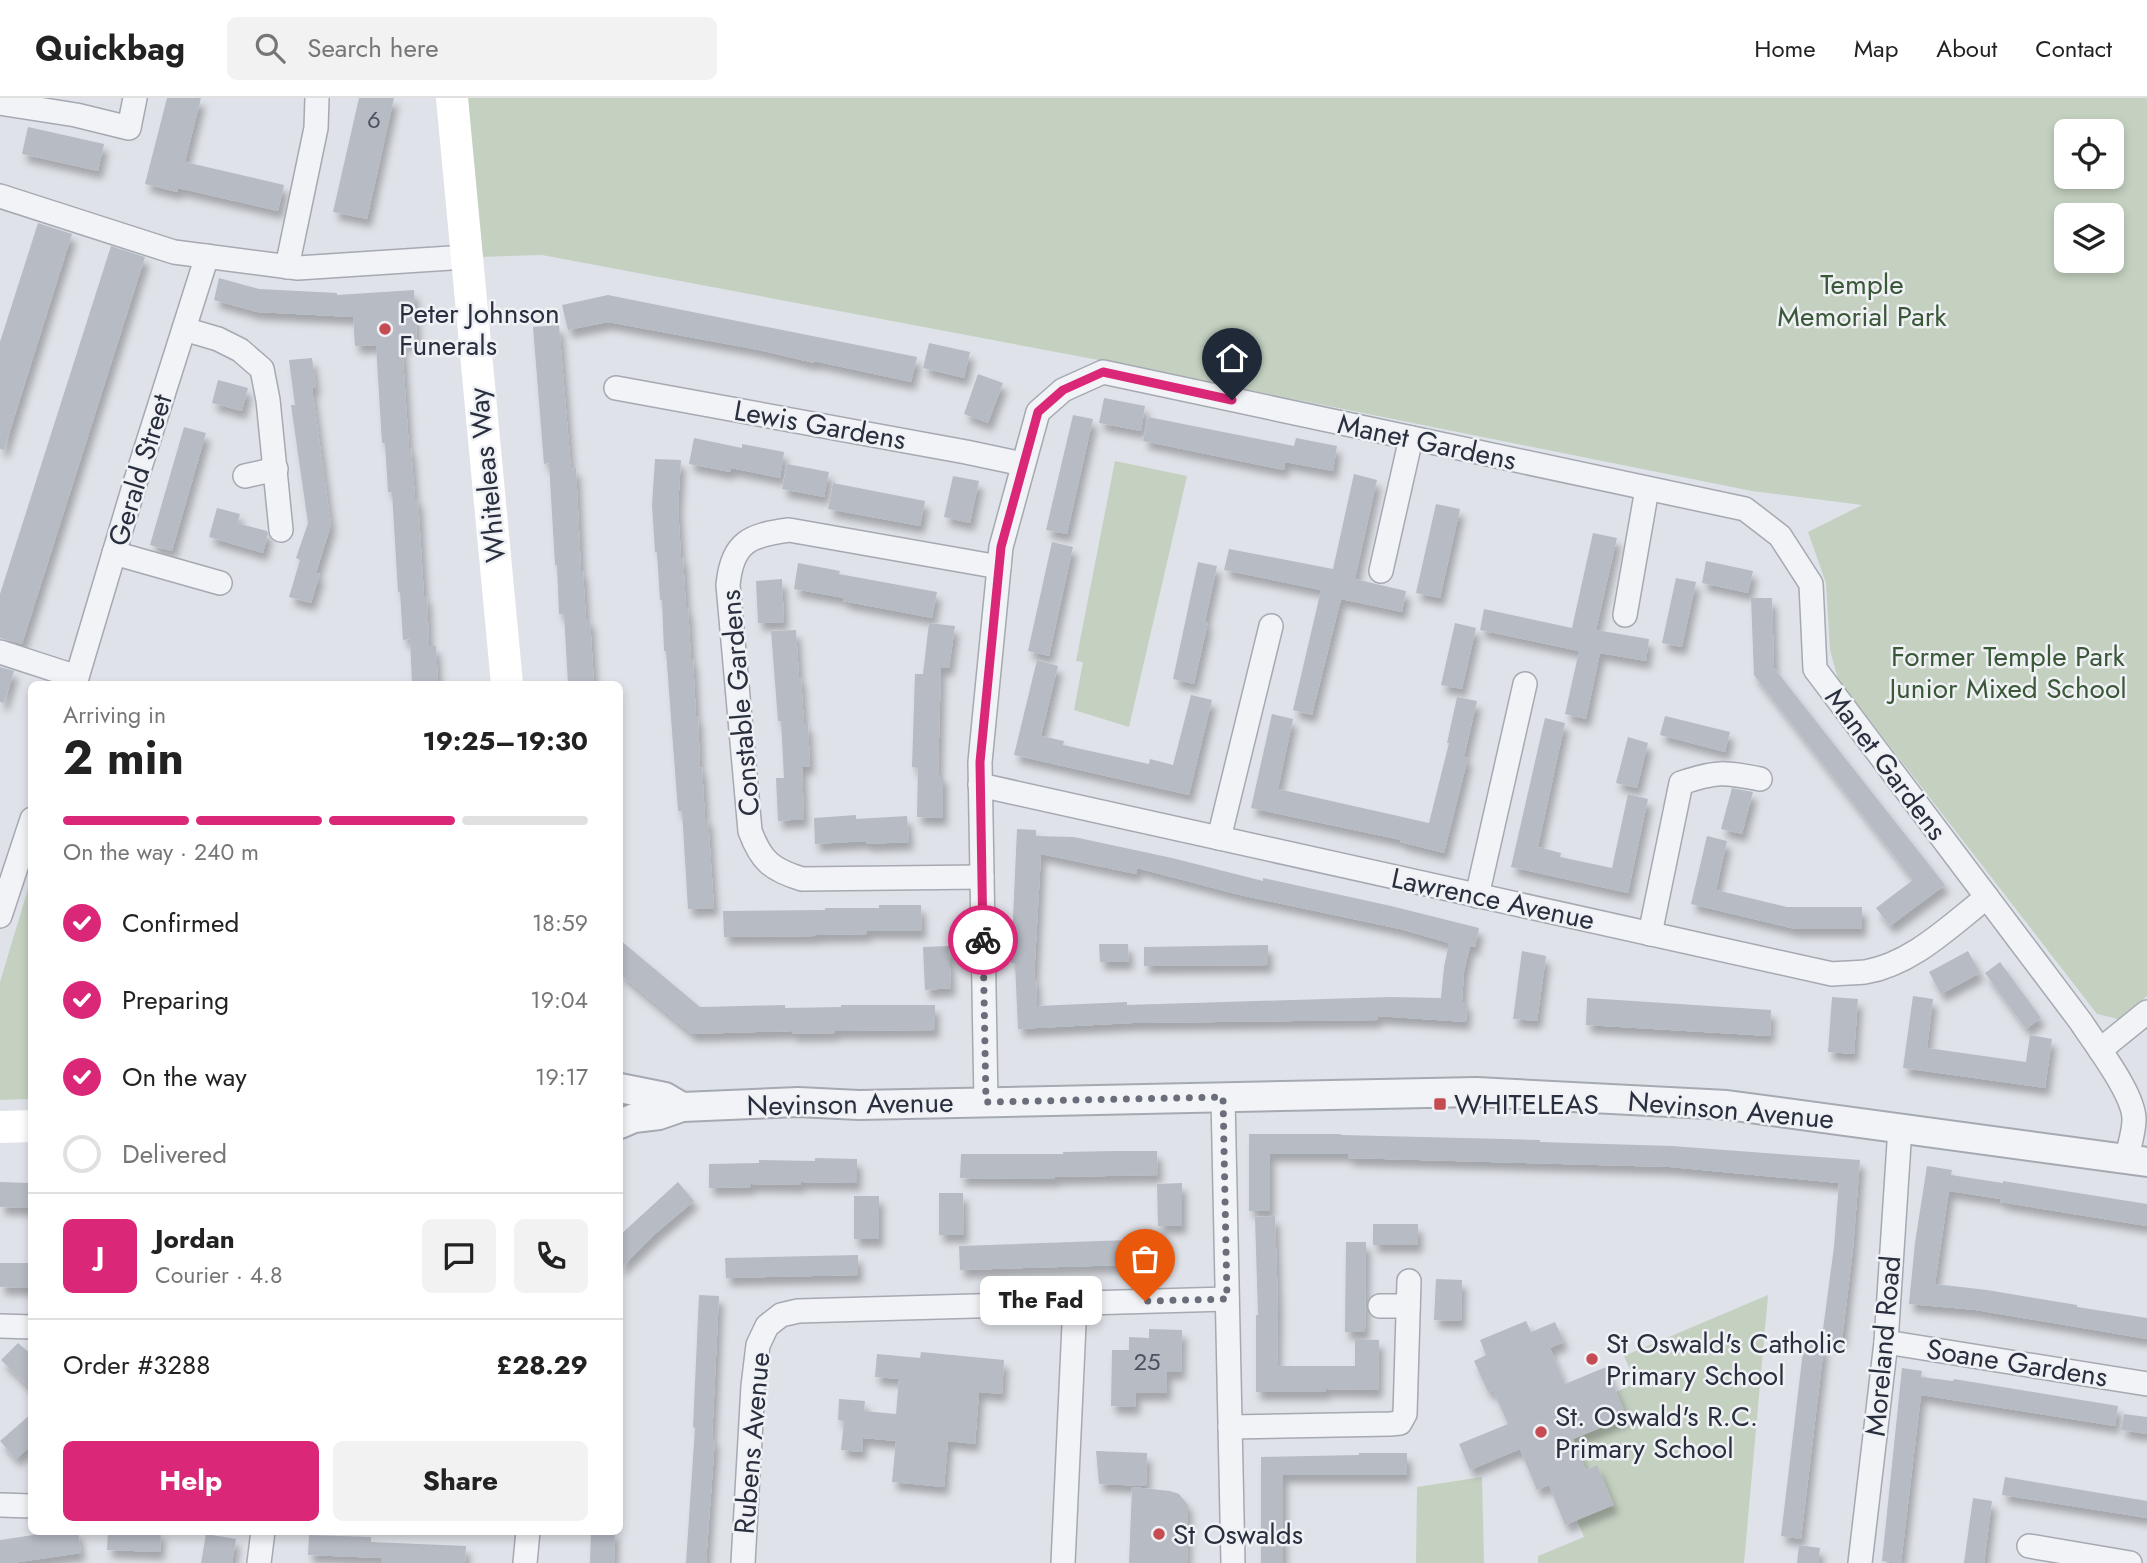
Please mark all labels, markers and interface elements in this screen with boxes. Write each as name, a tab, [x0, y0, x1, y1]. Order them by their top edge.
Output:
search box	[227, 17, 717, 80]
text: Quickbag	[35, 25, 185, 72]
icon: search	[251, 29, 289, 67]
text: Search here	[307, 29, 439, 67]
text: Home	[1754, 31, 1816, 66]
text: Map	[1854, 31, 1898, 66]
text: About	[1936, 31, 1997, 66]
text: Contact	[2035, 31, 2112, 66]
house number: 6	[367, 102, 381, 137]
map controls	[2054, 119, 2124, 273]
button: locate	[2054, 119, 2124, 189]
button: layers	[2054, 203, 2124, 273]
park label: Temple Memorial Park	[1777, 264, 1947, 337]
place label: Peter Johnson Funerals	[399, 293, 560, 366]
marker: Peter Johnson Funerals	[377, 321, 393, 337]
pin	[1202, 328, 1262, 400]
icon: home	[1213, 339, 1251, 377]
street label: Whiteleas Way	[457, 385, 517, 564]
street label: Gerald Street	[97, 389, 183, 551]
street label: Lewis Gardens	[731, 390, 909, 460]
street label: Manet Gardens	[1334, 403, 1520, 481]
street label: Constable Gardens	[710, 588, 770, 818]
park label: Former Temple Park Junior Mixed School	[1885, 636, 2127, 709]
street label: Manet Gardens	[1815, 679, 1957, 849]
text: Arriving in	[63, 698, 166, 732]
text: 19:25–19:30	[422, 722, 588, 760]
text: 2 min	[63, 725, 184, 791]
text: On the way · 240 m	[63, 835, 259, 869]
street label: Lawrence Avenue	[1388, 857, 1598, 941]
icon: check	[63, 904, 101, 942]
text: Confirmed	[122, 904, 239, 942]
courier	[948, 905, 1018, 975]
text: 18:59	[532, 906, 588, 940]
icon: bike	[964, 921, 1002, 959]
icon: check	[63, 981, 101, 1019]
text: Preparing	[122, 981, 229, 1019]
text: 19:04	[530, 983, 588, 1017]
icon: check	[63, 1058, 101, 1096]
text: On the way	[122, 1058, 247, 1096]
text: 19:17	[535, 1060, 588, 1094]
street label: Nevinson Avenue	[1626, 1081, 1836, 1139]
street label: Nevinson Avenue	[746, 1082, 954, 1126]
place label: WHITELEAS	[1454, 1084, 1599, 1125]
marker: WHITELEAS	[1432, 1096, 1448, 1112]
text: Delivered	[122, 1135, 227, 1173]
button: chat	[422, 1219, 496, 1293]
button: phone	[514, 1219, 588, 1293]
text: Jordan	[155, 1220, 235, 1258]
pin	[1115, 1229, 1175, 1301]
text: J	[96, 1237, 104, 1275]
icon: bag	[1126, 1240, 1164, 1278]
street label: Moreland Road	[1855, 1254, 1911, 1438]
text: Courier · 4.8	[155, 1258, 283, 1292]
callout: The Fad	[981, 1276, 1103, 1326]
text: The Fad	[999, 1283, 1083, 1317]
place label: St Oswald's Catholic Primary School	[1606, 1323, 1846, 1396]
street label: Soane Gardens	[1924, 1328, 2110, 1398]
house number: 25	[1133, 1344, 1161, 1379]
text: Order #3288	[63, 1346, 211, 1384]
text: £28.29	[496, 1346, 588, 1384]
street label: Rubens Avenue	[724, 1350, 780, 1536]
marker: St Oswald's Catholic Primary School	[1584, 1351, 1600, 1367]
place label: St. Oswald's R.C. Primary School	[1555, 1396, 1758, 1469]
marker: St. Oswald's R.C. Primary School	[1533, 1424, 1549, 1440]
button: Help	[63, 1441, 319, 1521]
button: Share	[333, 1441, 588, 1521]
place label: St Oswalds	[1173, 1514, 1303, 1555]
marker: St Oswalds	[1151, 1526, 1167, 1542]

